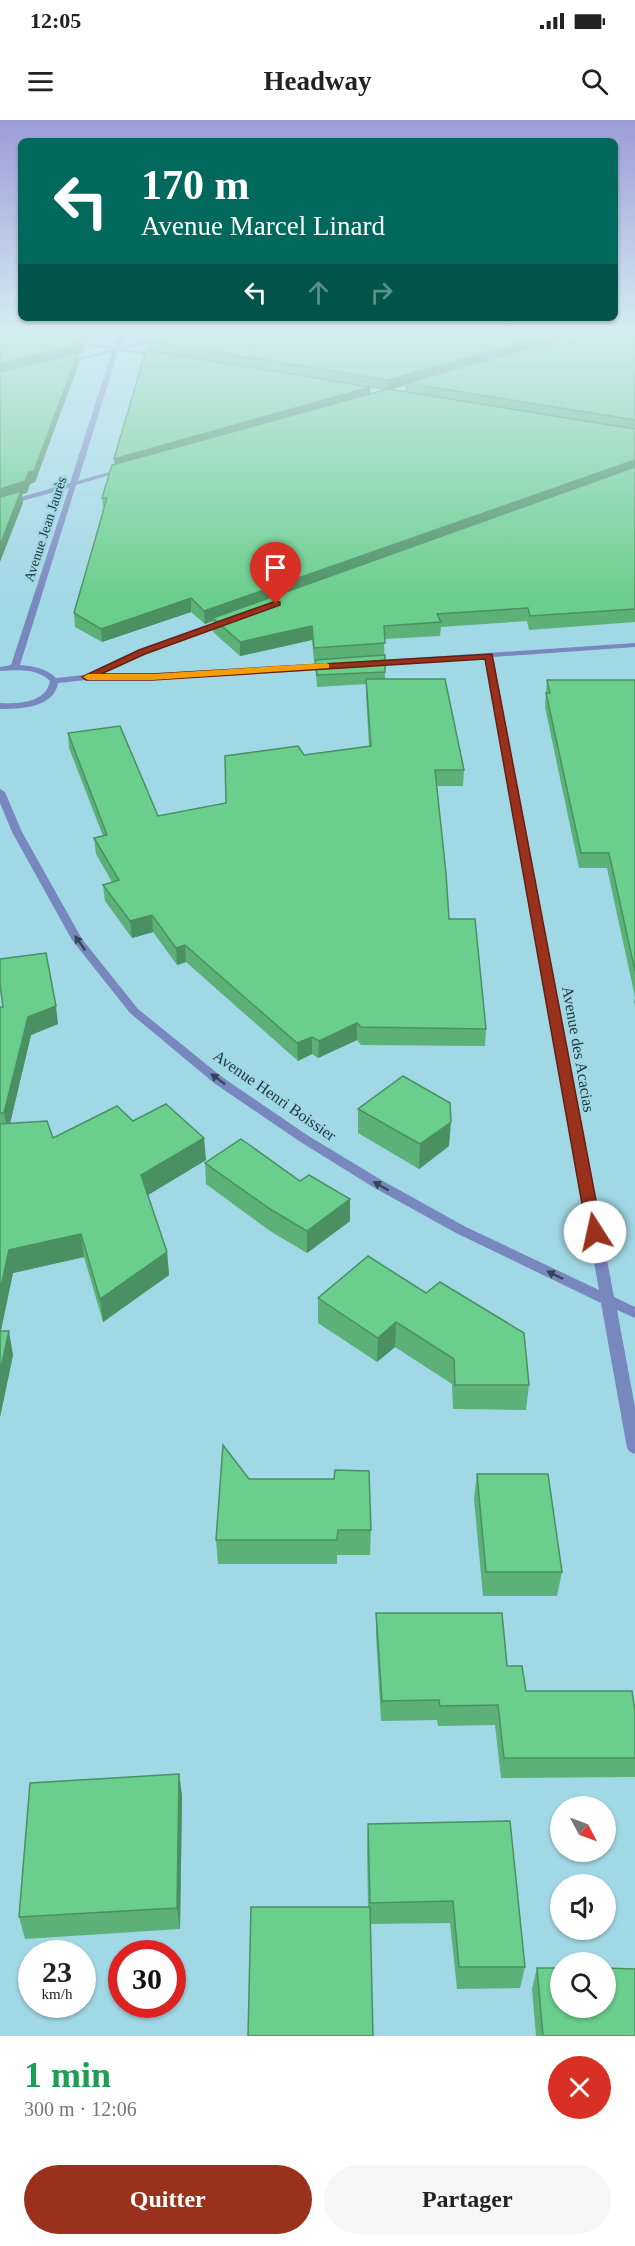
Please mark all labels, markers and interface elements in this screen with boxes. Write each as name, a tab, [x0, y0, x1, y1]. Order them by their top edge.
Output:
text: 12:05	[30, 8, 81, 33]
icon: menu	[24, 65, 57, 98]
icon: search	[578, 65, 611, 98]
text: Headway	[264, 66, 372, 96]
icon: left	[42, 162, 120, 240]
text: 170 m	[141, 162, 250, 208]
text: Avenue Marcel Linard	[141, 211, 385, 241]
icon: left	[239, 276, 272, 309]
icon: ahead	[302, 276, 335, 309]
icon: right	[365, 276, 398, 309]
street label: Avenue Jean Jaurès	[21, 475, 70, 583]
pin	[250, 542, 301, 604]
icon: arrive	[259, 551, 292, 584]
one-way arrow	[74, 936, 86, 952]
street label: Avenue des Acacias	[559, 985, 598, 1113]
street label: Avenue Henri Boissier	[210, 1047, 340, 1144]
one-way arrow	[211, 1074, 226, 1086]
one-way arrow	[372, 1181, 389, 1191]
position arrow	[563, 1200, 627, 1264]
one-way arrow	[546, 1271, 563, 1280]
north arrow	[550, 1796, 616, 1862]
map controls	[550, 1796, 616, 2018]
button: sound	[550, 1874, 616, 1940]
speed limit sign: 30	[108, 1940, 186, 2018]
button: search	[550, 1952, 616, 2018]
text: 23	[42, 1955, 72, 1988]
text: km/h	[42, 1986, 72, 2002]
text: 1 min	[24, 2055, 111, 2095]
button: close	[548, 2056, 611, 2119]
text: 300 m · 12:06	[24, 2098, 137, 2120]
button: Quitter	[24, 2165, 312, 2234]
button: Partager	[324, 2165, 611, 2234]

